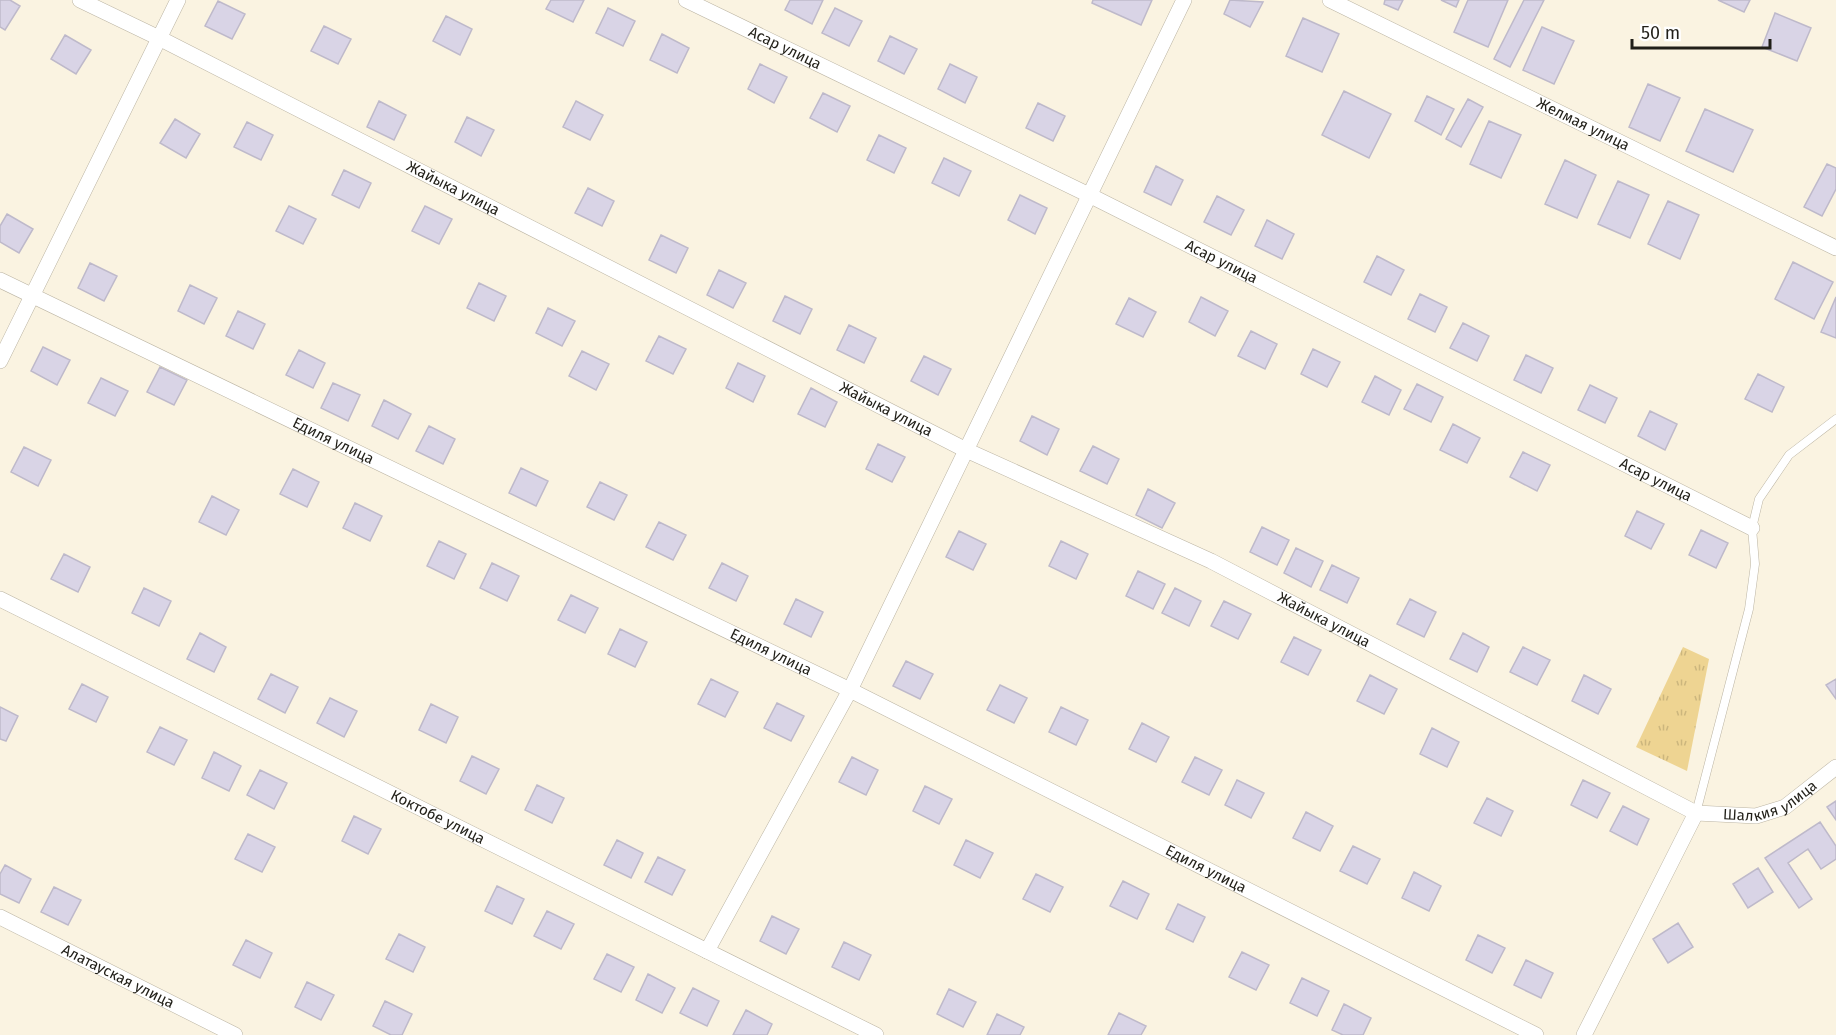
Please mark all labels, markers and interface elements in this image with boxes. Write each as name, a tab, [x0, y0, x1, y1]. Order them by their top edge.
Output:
scale bar	[1632, 12, 1770, 50]
text: 50 m	[1641, 22, 1680, 44]
street label: Асар улица	[746, 23, 824, 73]
street label: Желмая улица	[1534, 94, 1633, 154]
street label: Жайыка улица	[404, 157, 503, 219]
street label: Асар улица	[1182, 236, 1261, 287]
street label: Жайыка улица	[837, 378, 936, 440]
street label: Едиля улица	[290, 413, 377, 468]
street label: Асар улица	[1617, 454, 1695, 505]
street label: Жайыка улица	[1275, 588, 1373, 651]
street label: Едиля улица	[727, 625, 815, 679]
street label: Шалкия улица	[1722, 776, 1821, 825]
street label: Коктобе улица	[388, 786, 488, 848]
street label: Едиля улица	[1162, 841, 1249, 897]
street label: Алатауская улица	[59, 940, 177, 1012]

